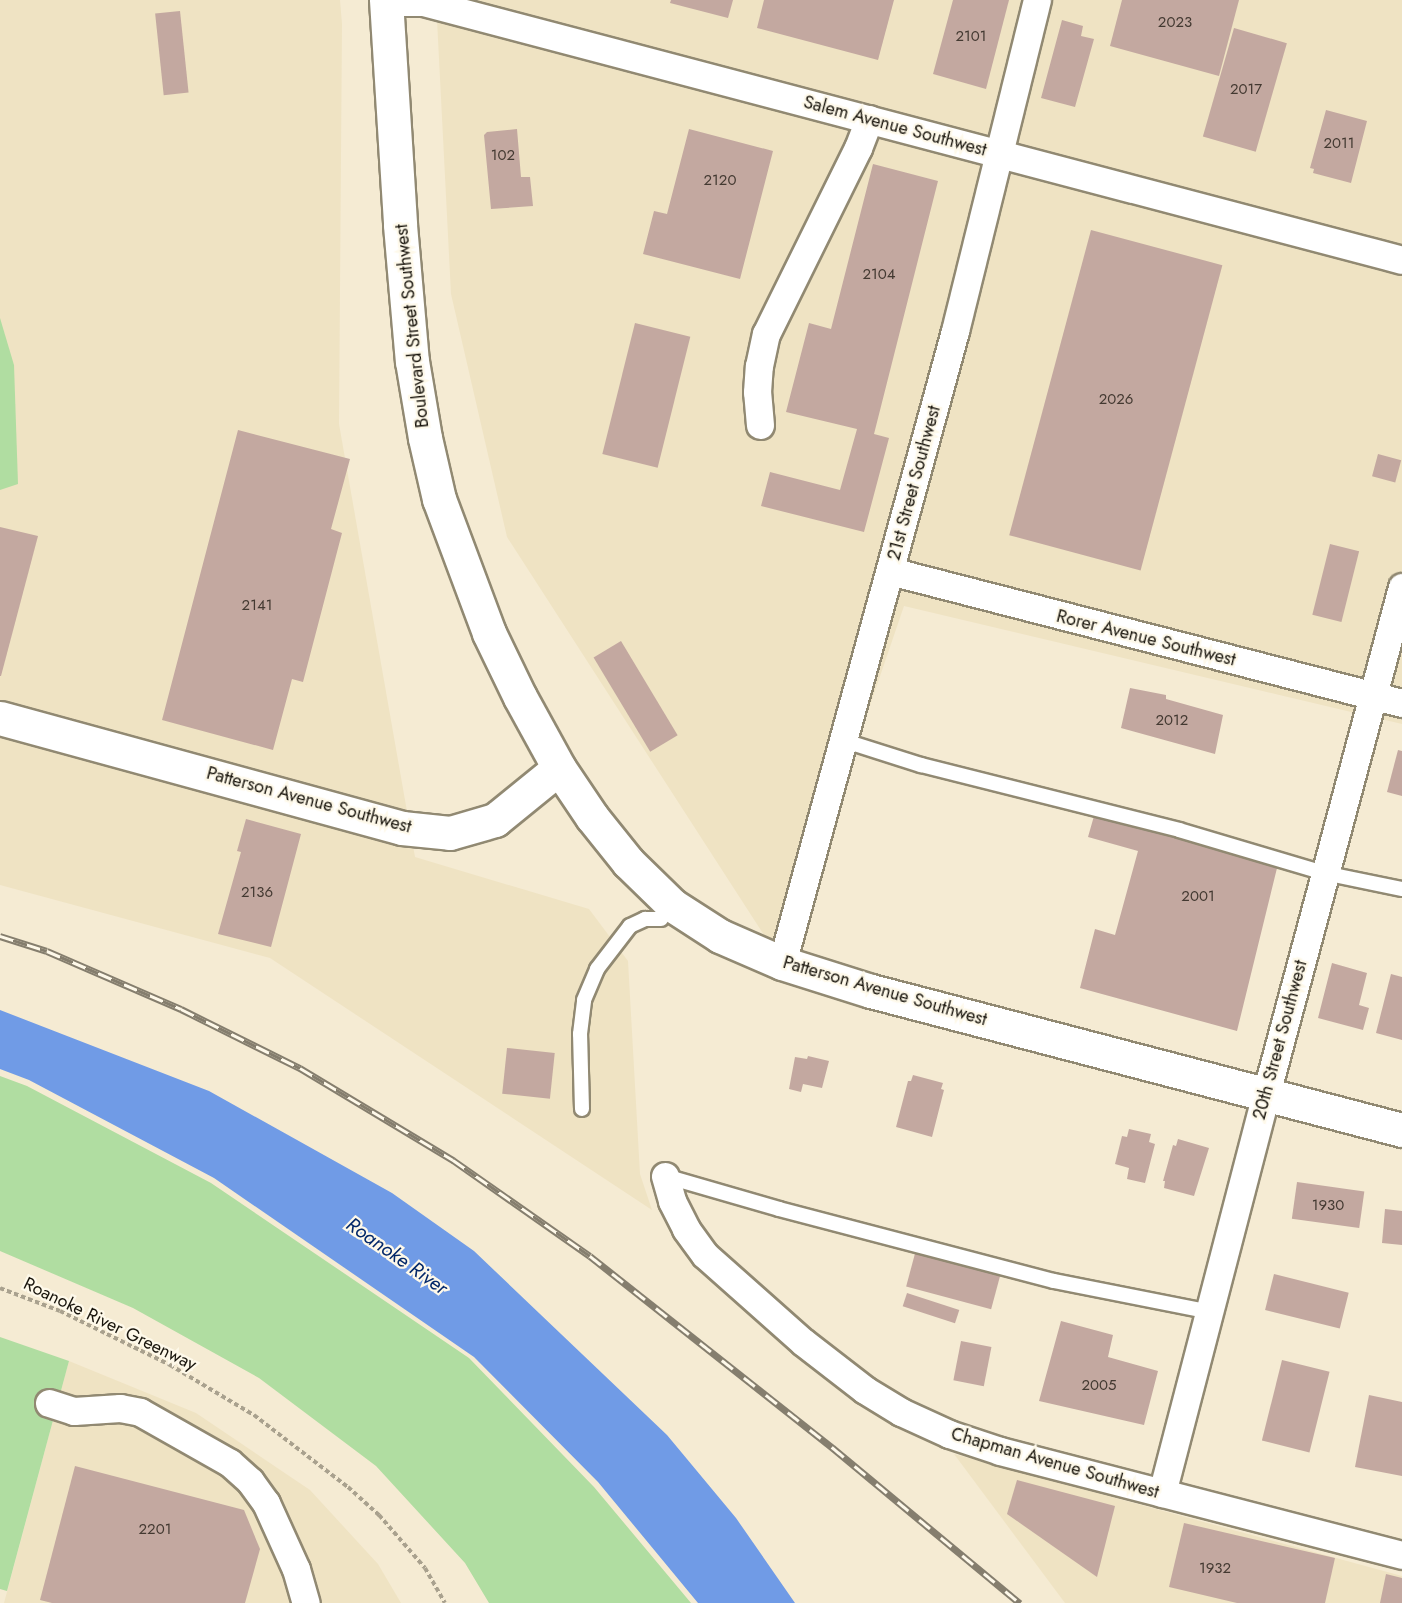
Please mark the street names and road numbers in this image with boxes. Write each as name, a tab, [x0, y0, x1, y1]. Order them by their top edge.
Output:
street label: Salem Avenue Southwest	[801, 91, 989, 161]
street label: Boulevard Street Southwest	[391, 223, 433, 429]
street label: 21st Street Southwest	[883, 403, 945, 563]
street label: Rorer Avenue Southwest	[1054, 605, 1238, 671]
street label: Patterson Avenue Southwest	[204, 762, 414, 838]
street label: Patterson Avenue Southwest	[781, 952, 989, 1030]
street label: 20th Street Southwest	[1248, 958, 1312, 1122]
street label: Roanoke River Greenway	[20, 1273, 200, 1375]
street label: Chapman Avenue Southwest	[949, 1423, 1161, 1503]

